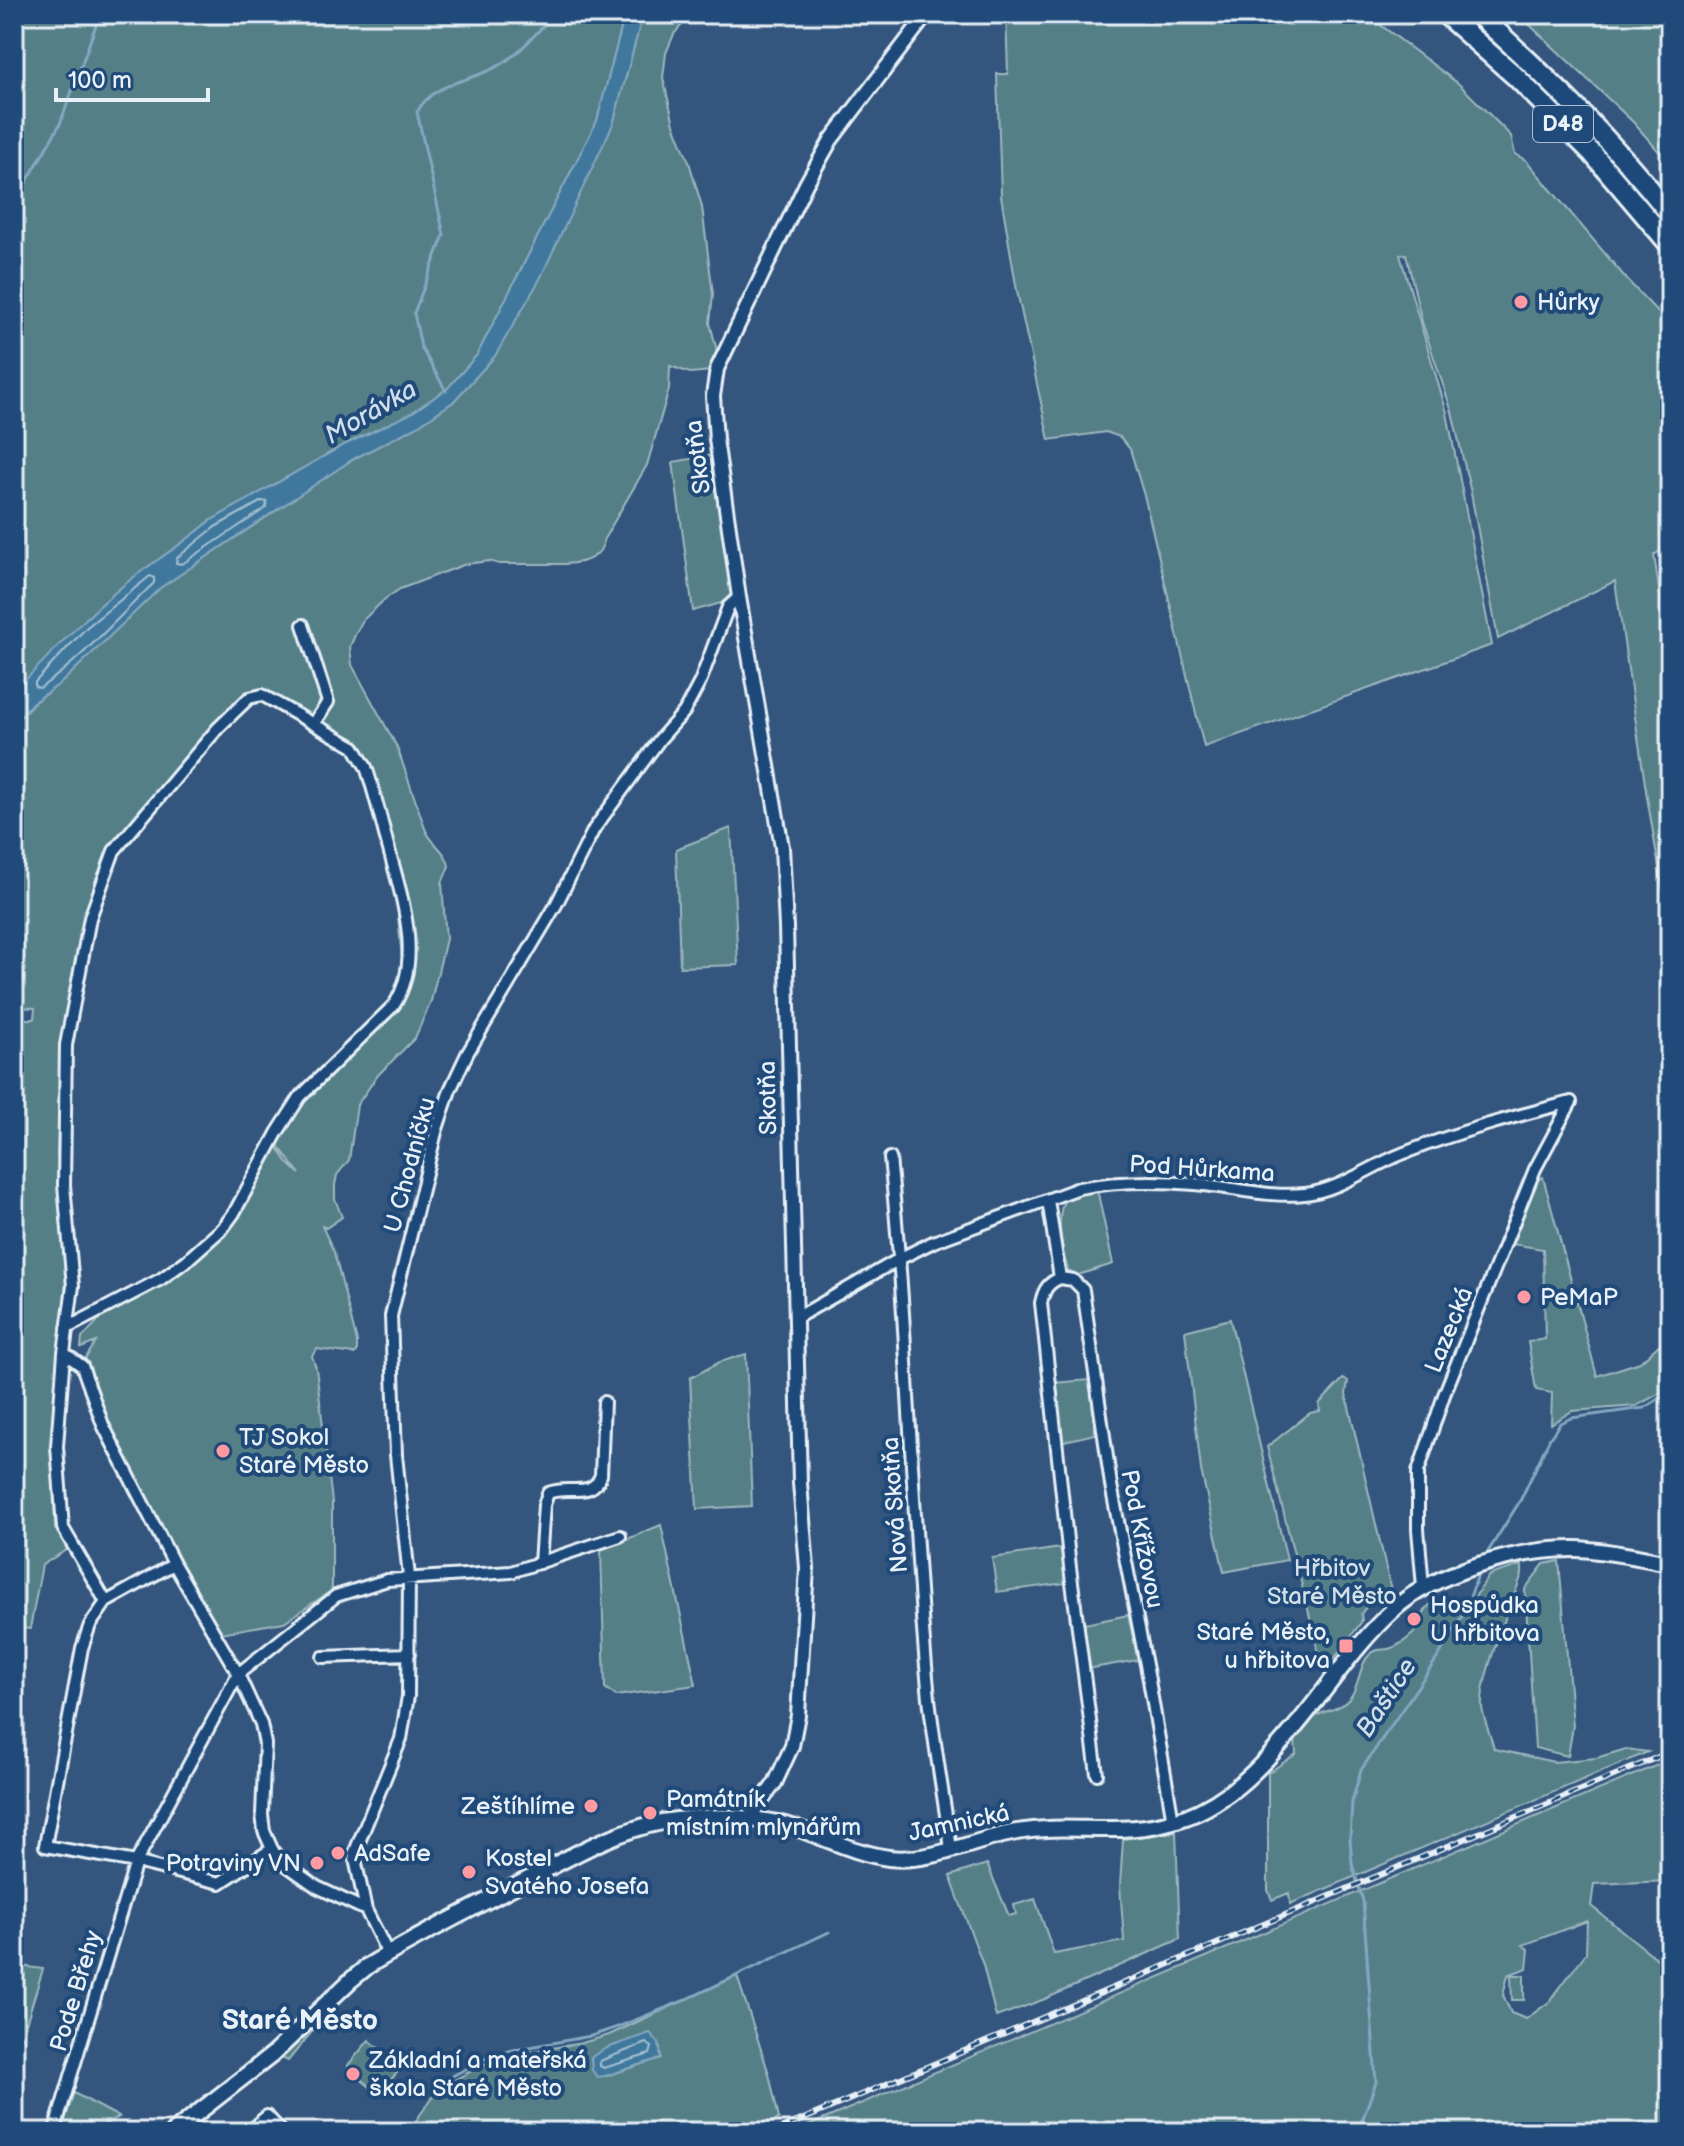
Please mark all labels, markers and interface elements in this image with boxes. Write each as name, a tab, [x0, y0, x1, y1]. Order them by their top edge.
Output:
scale bar	[56, 52, 208, 102]
text: 100 m	[68, 66, 132, 95]
road number: D48	[1533, 106, 1593, 142]
place label: Hůrky	[1537, 288, 1600, 317]
marker: Hůrky	[1512, 293, 1530, 311]
water label: Morávka	[319, 374, 423, 452]
street label: Skotňa	[679, 418, 717, 496]
street label: Skotňa	[753, 1061, 783, 1135]
street label: U Chodníčku	[378, 1094, 442, 1236]
street label: Pod Hůrkama	[1128, 1149, 1276, 1189]
street label: Lazecká	[1419, 1283, 1479, 1377]
place label: PeMaP	[1540, 1283, 1618, 1312]
marker: PeMaP	[1515, 1288, 1533, 1306]
place label: TJ Sokol Staré Město	[239, 1423, 369, 1480]
street label: Nová Skotňa	[876, 1436, 914, 1574]
marker: TJ Sokol Staré Město	[214, 1442, 232, 1460]
street label: Pod Křížovou	[1114, 1467, 1170, 1611]
park label: Hřbitov Staré Město	[1267, 1554, 1397, 1611]
place label: Hospůdka U hřbitova	[1430, 1591, 1540, 1648]
marker: Hospůdka U hřbitova	[1405, 1610, 1423, 1628]
place label: Staré Město, u hřbitova	[1197, 1618, 1330, 1675]
marker: Staré Město, u hřbitova	[1337, 1637, 1355, 1655]
water label: Baštice	[1350, 1653, 1424, 1743]
place label: Památník místním mlynářům	[666, 1785, 861, 1842]
place label: Zeštíhlíme	[460, 1792, 575, 1821]
marker: Zeštíhlíme	[582, 1797, 600, 1815]
street label: Jamnická	[906, 1798, 1012, 1848]
marker: Památník místním mlynářům	[641, 1804, 659, 1822]
place label: AdSafe	[354, 1839, 431, 1868]
marker: AdSafe	[329, 1844, 347, 1862]
place label: Kostel Svatého Josefa	[485, 1844, 649, 1901]
place label: Potraviny VN	[166, 1849, 301, 1878]
marker: Potraviny VN	[308, 1854, 326, 1872]
marker: Kostel Svatého Josefa	[460, 1863, 478, 1881]
street label: Pode Břehy	[44, 1927, 108, 2055]
district label: Staré Město	[222, 2004, 378, 2037]
place label: Základní a mateřská škola Staré Město	[368, 2046, 587, 2103]
marker: Základní a mateřská škola Staré Město	[344, 2065, 362, 2083]

